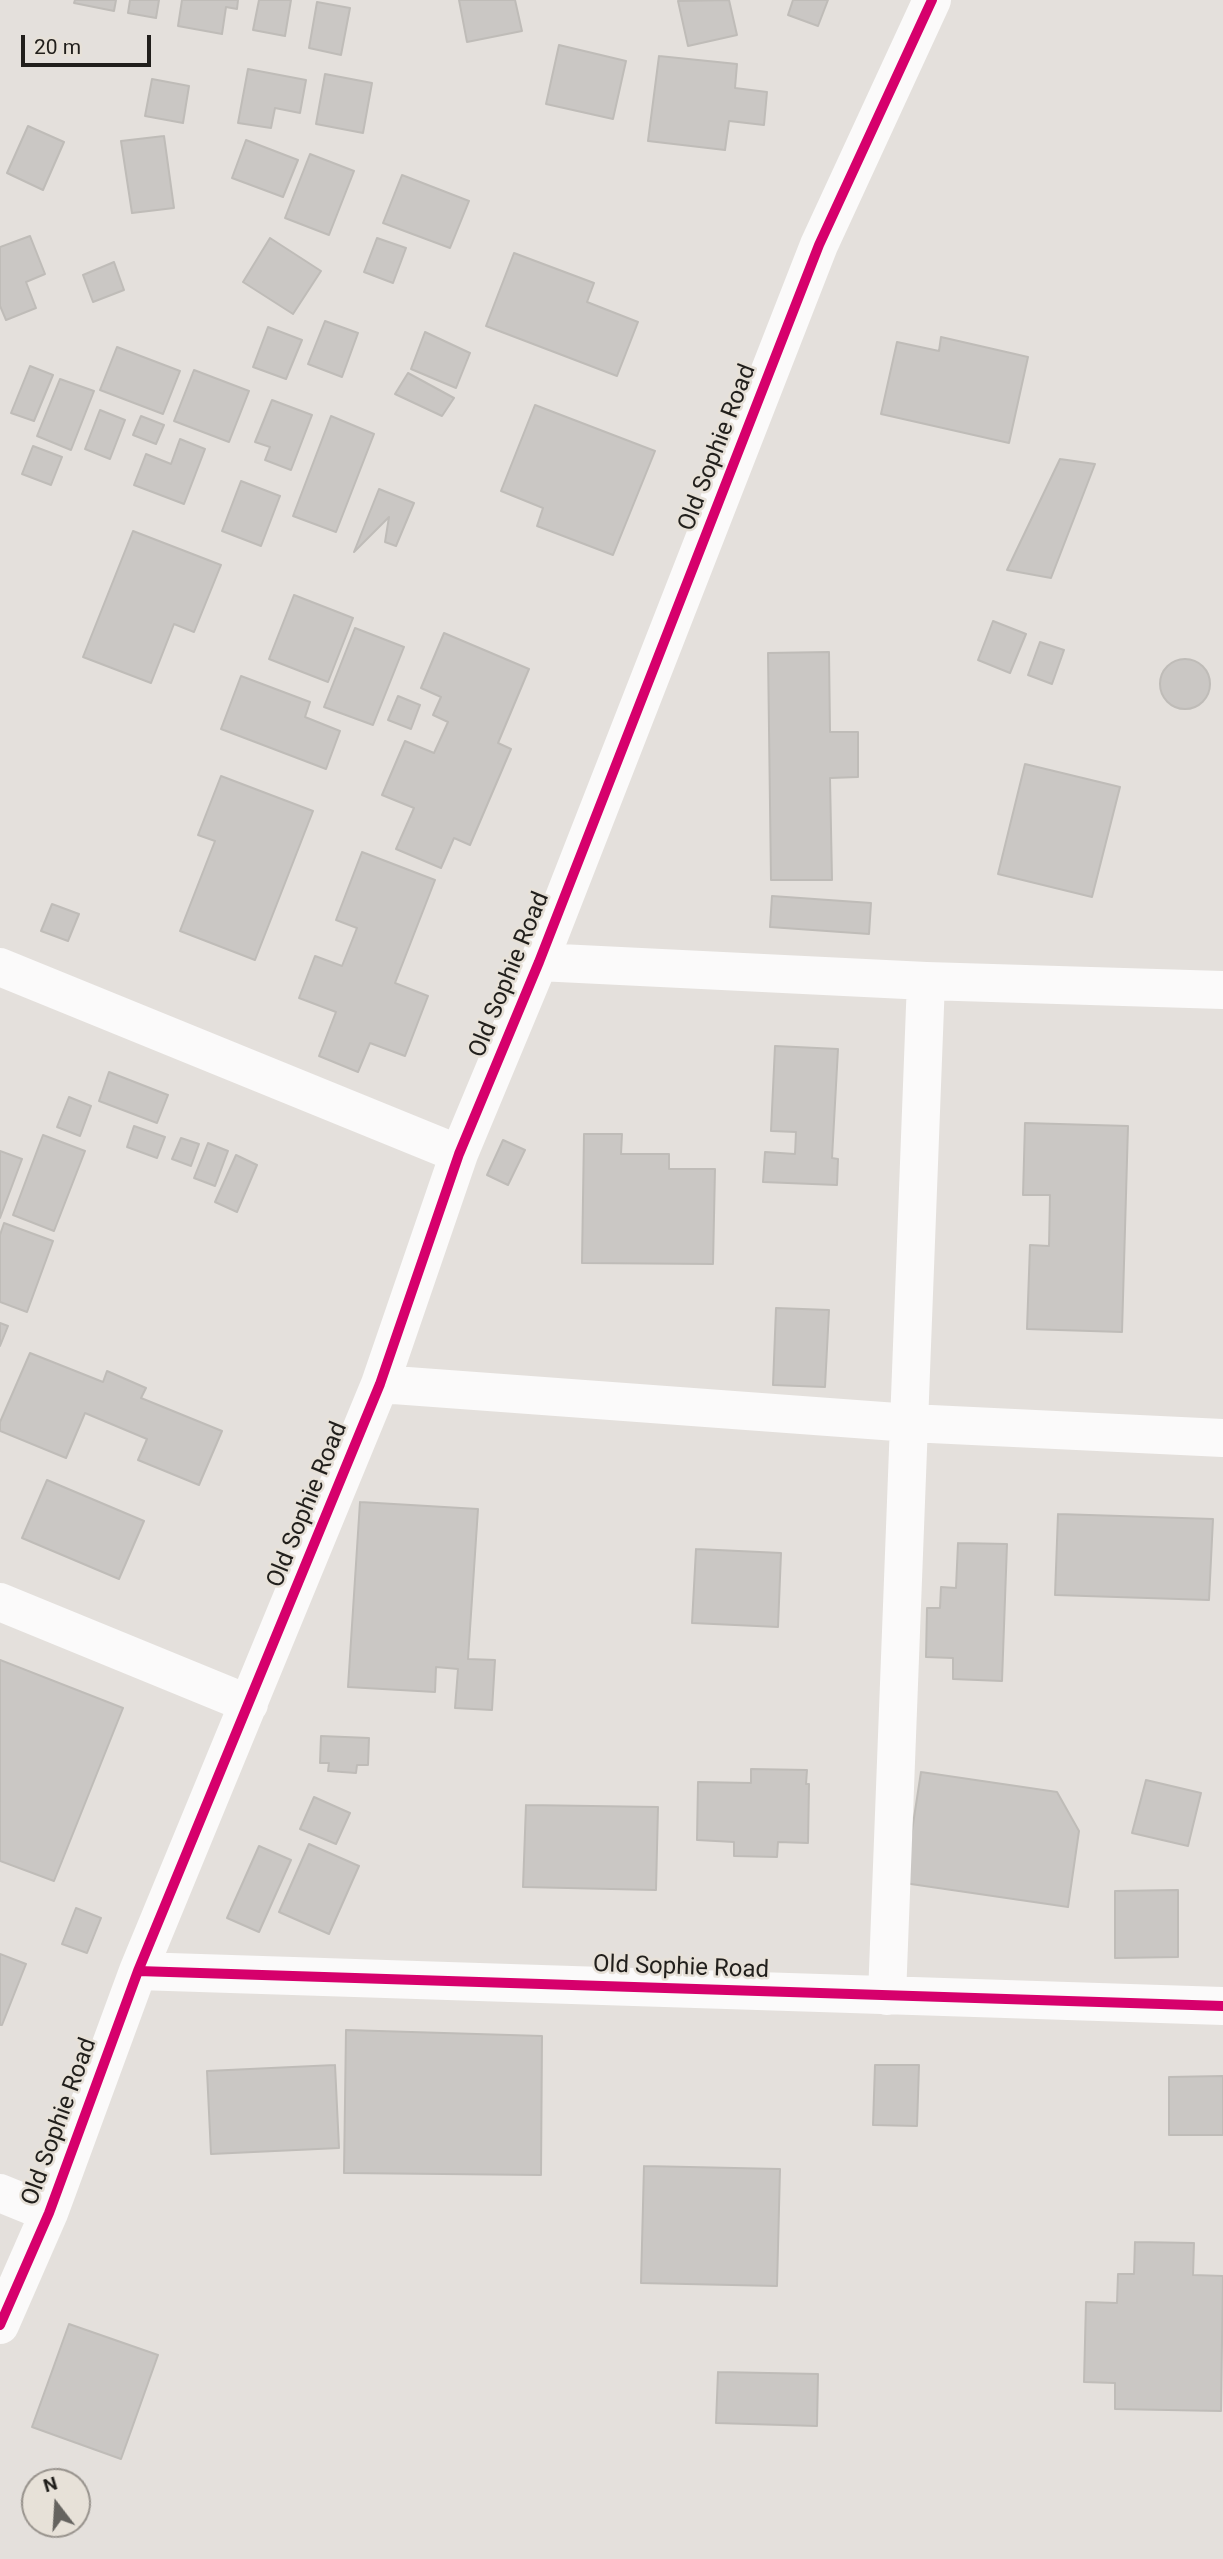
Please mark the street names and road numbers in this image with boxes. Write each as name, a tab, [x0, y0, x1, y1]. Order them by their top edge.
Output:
street label: Old Sophie Road	[673, 361, 763, 535]
street label: Old Sophie Road	[464, 888, 556, 1062]
street label: Old Sophie Road	[262, 1418, 354, 1592]
street label: Old Sophie Road	[593, 1951, 769, 1985]
street label: Old Sophie Road	[16, 2034, 104, 2210]

